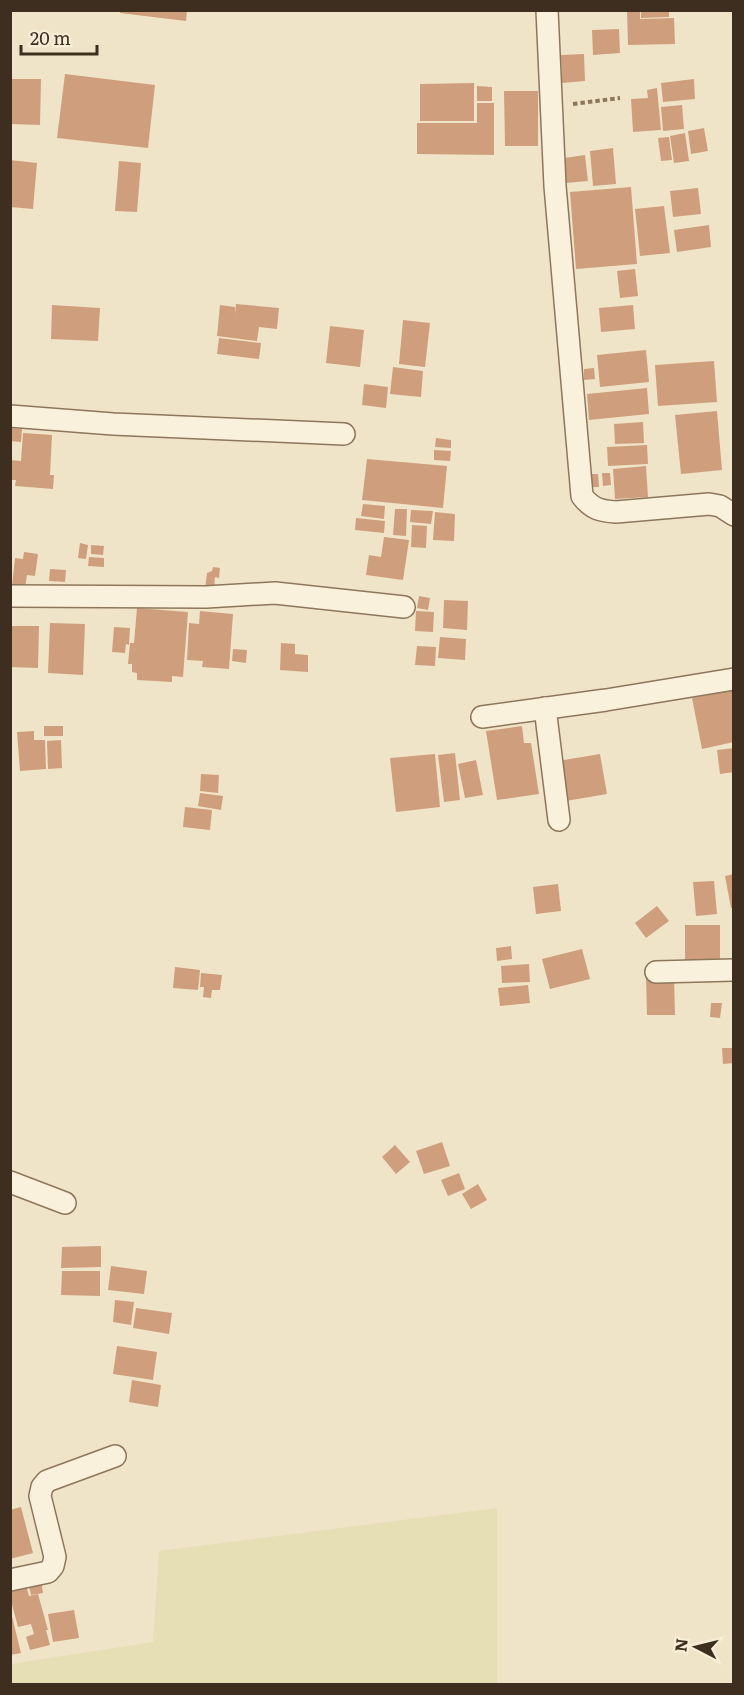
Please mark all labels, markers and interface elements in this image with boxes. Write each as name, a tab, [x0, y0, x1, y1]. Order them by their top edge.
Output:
scale bar	[21, 18, 98, 56]
text: 20 m	[30, 24, 71, 51]
north arrow	[666, 1617, 726, 1677]
text: N	[667, 1637, 693, 1653]

